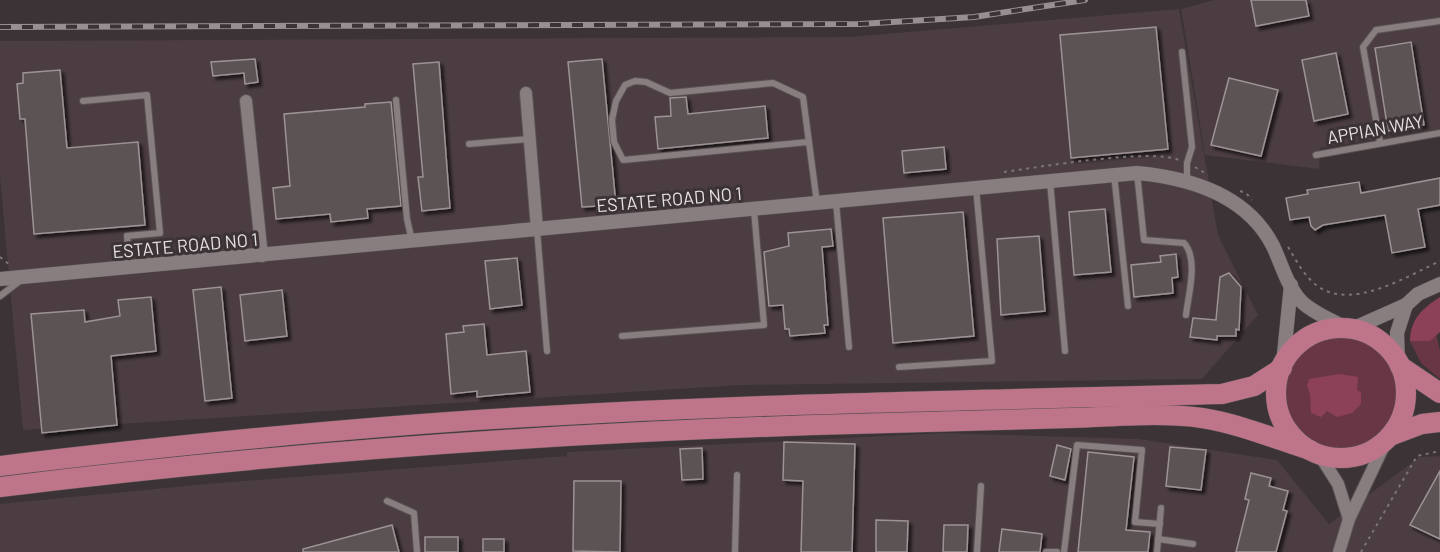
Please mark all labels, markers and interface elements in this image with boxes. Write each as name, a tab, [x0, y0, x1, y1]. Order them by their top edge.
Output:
street label: APPIAN WAY	[1325, 110, 1425, 148]
street label: ESTATE ROAD NO 1	[595, 182, 743, 216]
street label: ESTATE ROAD NO 1	[111, 228, 259, 262]

